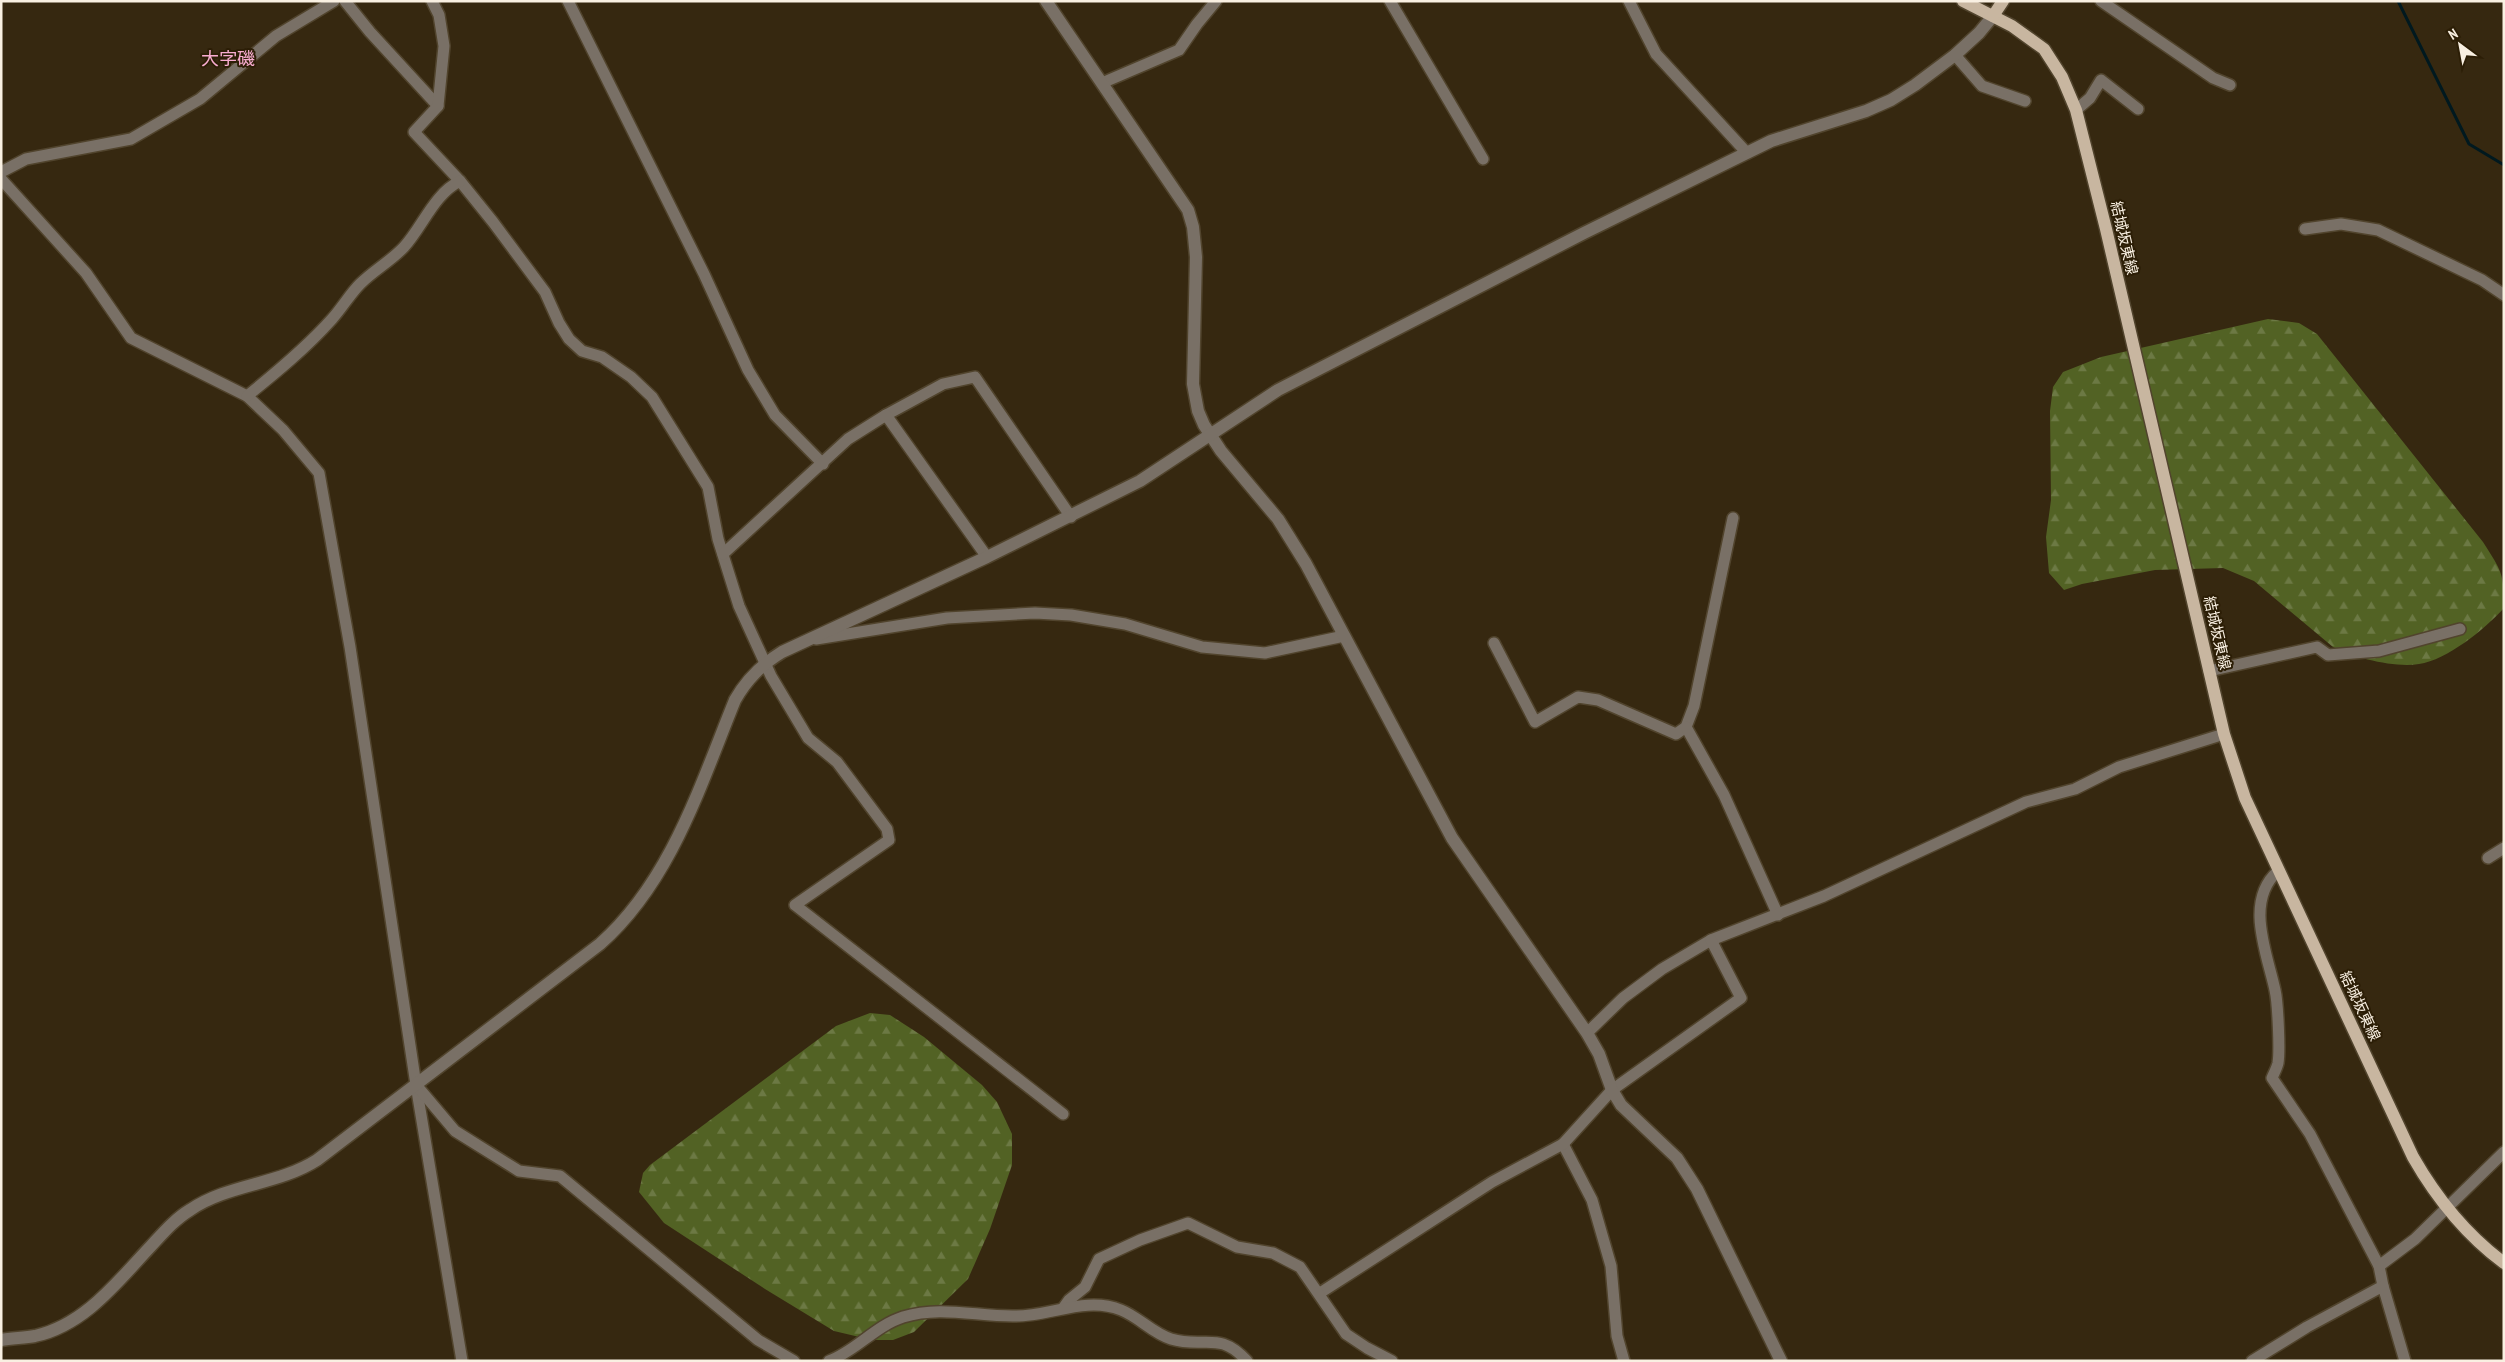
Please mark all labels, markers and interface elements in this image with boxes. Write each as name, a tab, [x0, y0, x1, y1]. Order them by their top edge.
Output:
north arrow	[2435, 20, 2485, 70]
text: N	[2445, 24, 2461, 44]
district label: 大字磯	[201, 47, 255, 70]
street label: 結城坂東線	[2107, 199, 2142, 277]
street label: 結城坂東線	[2200, 594, 2235, 672]
street label: 結城坂東線	[2336, 968, 2385, 1044]

